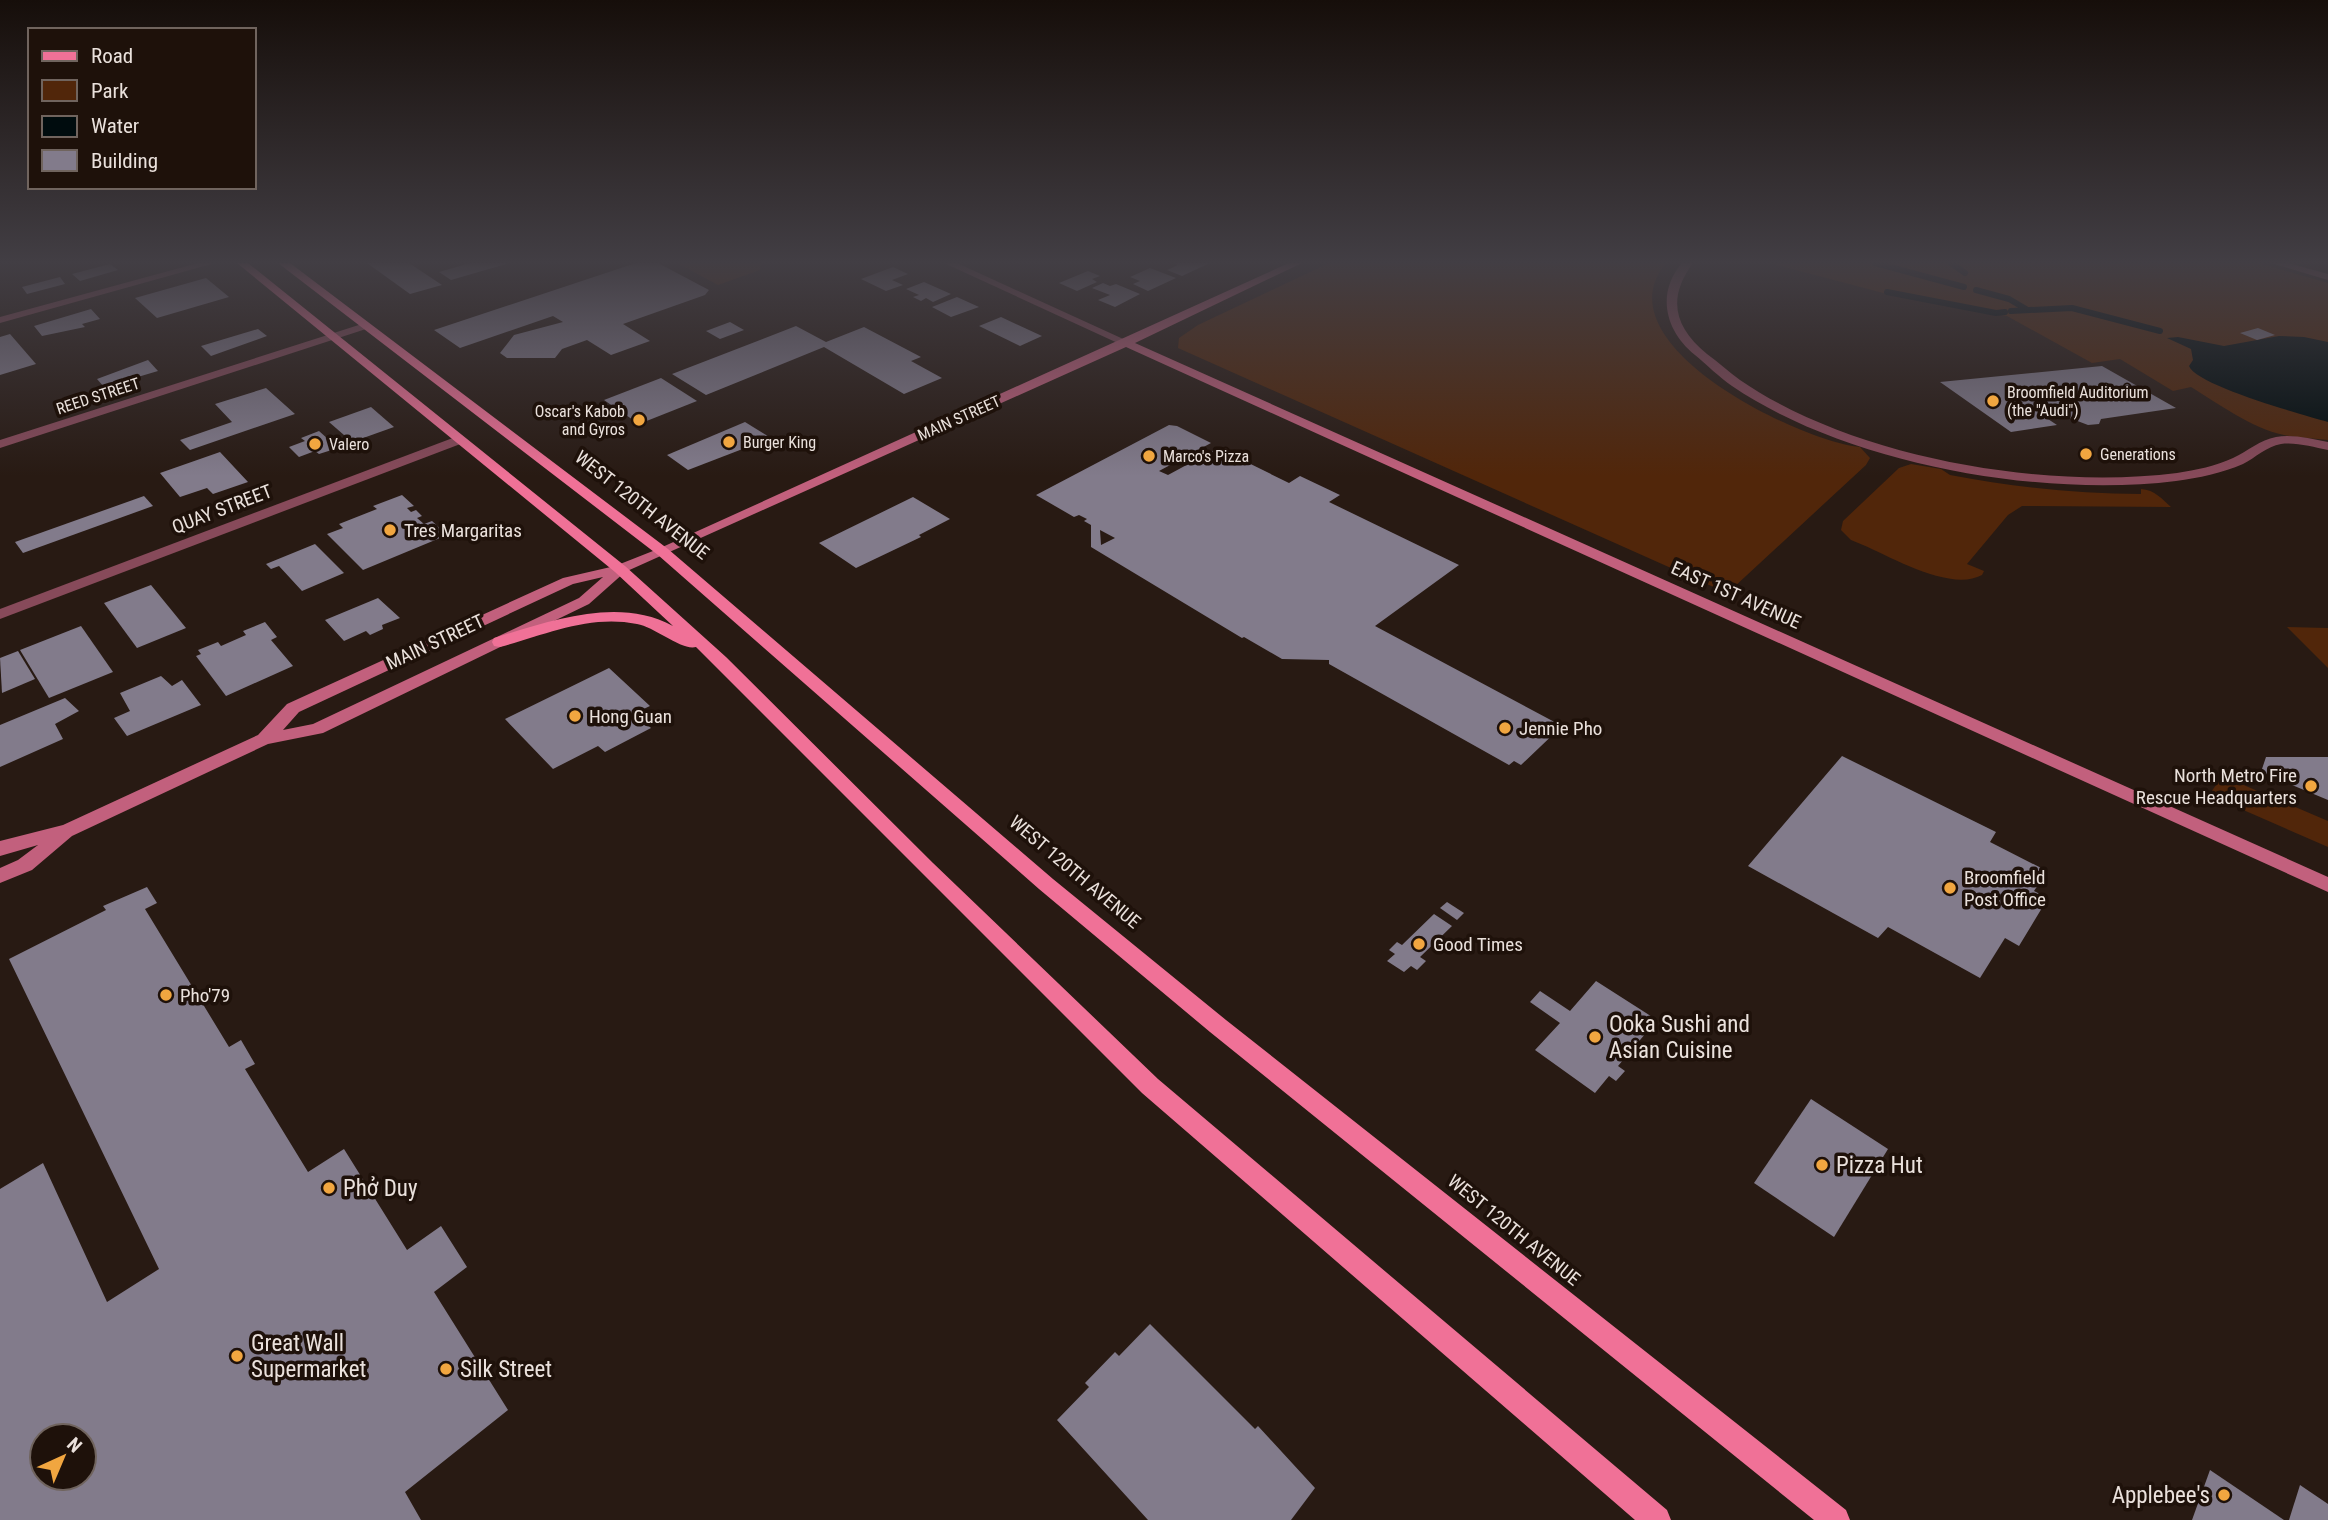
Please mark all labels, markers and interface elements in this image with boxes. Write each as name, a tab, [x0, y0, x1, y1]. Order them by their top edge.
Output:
legend	[28, 28, 256, 189]
text: Road	[91, 44, 133, 68]
text: Park	[91, 79, 129, 103]
text: Water	[91, 114, 139, 138]
text: Building	[91, 149, 158, 173]
street label: REED STREET	[54, 374, 142, 418]
place label: Broomfield Auditorium (the "Audi")	[2007, 383, 2149, 420]
street label: MAIN STREET	[915, 391, 1003, 445]
marker: Broomfield Auditorium (the "Audi")	[1985, 393, 2001, 409]
place label: Oscar's Kabob and Gyros	[535, 402, 625, 439]
marker: Oscar's Kabob and Gyros	[631, 412, 647, 428]
place label: Burger King	[743, 433, 816, 452]
marker: Burger King	[721, 434, 737, 450]
place label: Valero	[329, 435, 369, 454]
marker: Valero	[307, 436, 323, 452]
street label: WEST 120TH AVENUE	[570, 445, 714, 565]
place label: Generations	[2100, 445, 2176, 464]
marker: Generations	[2078, 446, 2094, 462]
place label: Marco's Pizza	[1163, 447, 1249, 466]
marker: Marco's Pizza	[1141, 448, 1157, 464]
street label: QUAY STREET	[169, 479, 275, 539]
place label: Tres Margaritas	[404, 519, 522, 542]
marker: Tres Margaritas	[382, 522, 398, 538]
street label: EAST 1ST AVENUE	[1668, 556, 1804, 634]
street label: MAIN STREET	[382, 609, 488, 675]
place label: Hong Guan	[589, 705, 672, 728]
marker: Hong Guan	[567, 708, 583, 724]
place label: Jennie Pho	[1519, 717, 1602, 740]
marker: Jennie Pho	[1497, 720, 1513, 736]
place label: North Metro Fire Rescue Headquarters	[2136, 764, 2297, 809]
marker: North Metro Fire Rescue Headquarters	[2303, 778, 2319, 794]
street label: WEST 120TH AVENUE	[1005, 810, 1145, 934]
place label: Broomfield Post Office	[1964, 866, 2046, 911]
marker: Broomfield Post Office	[1942, 880, 1958, 896]
place label: Good Times	[1433, 933, 1523, 956]
marker: Good Times	[1411, 936, 1427, 952]
place label: Pho'79	[180, 984, 230, 1007]
marker: Pho'79	[158, 987, 174, 1003]
place label: Ooka Sushi and Asian Cuisine	[1609, 1011, 1750, 1064]
marker: Ooka Sushi and Asian Cuisine	[1587, 1029, 1603, 1045]
place label: Pizza Hut	[1836, 1152, 1923, 1179]
marker: Pizza Hut	[1814, 1157, 1830, 1173]
street label: WEST 120TH AVENUE	[1443, 1169, 1585, 1291]
place label: Phở Duy	[343, 1175, 418, 1202]
marker: Phở Duy	[321, 1180, 337, 1196]
place label: Great Wall Supermarket	[251, 1330, 366, 1383]
marker: Great Wall Supermarket	[229, 1348, 245, 1364]
place label: Silk Street	[460, 1356, 552, 1383]
marker: Silk Street	[438, 1361, 454, 1377]
north arrow	[28, 1422, 98, 1492]
text: N	[62, 1433, 87, 1457]
place label: Applebee's	[2112, 1482, 2210, 1509]
marker: Applebee's	[2216, 1487, 2232, 1503]

